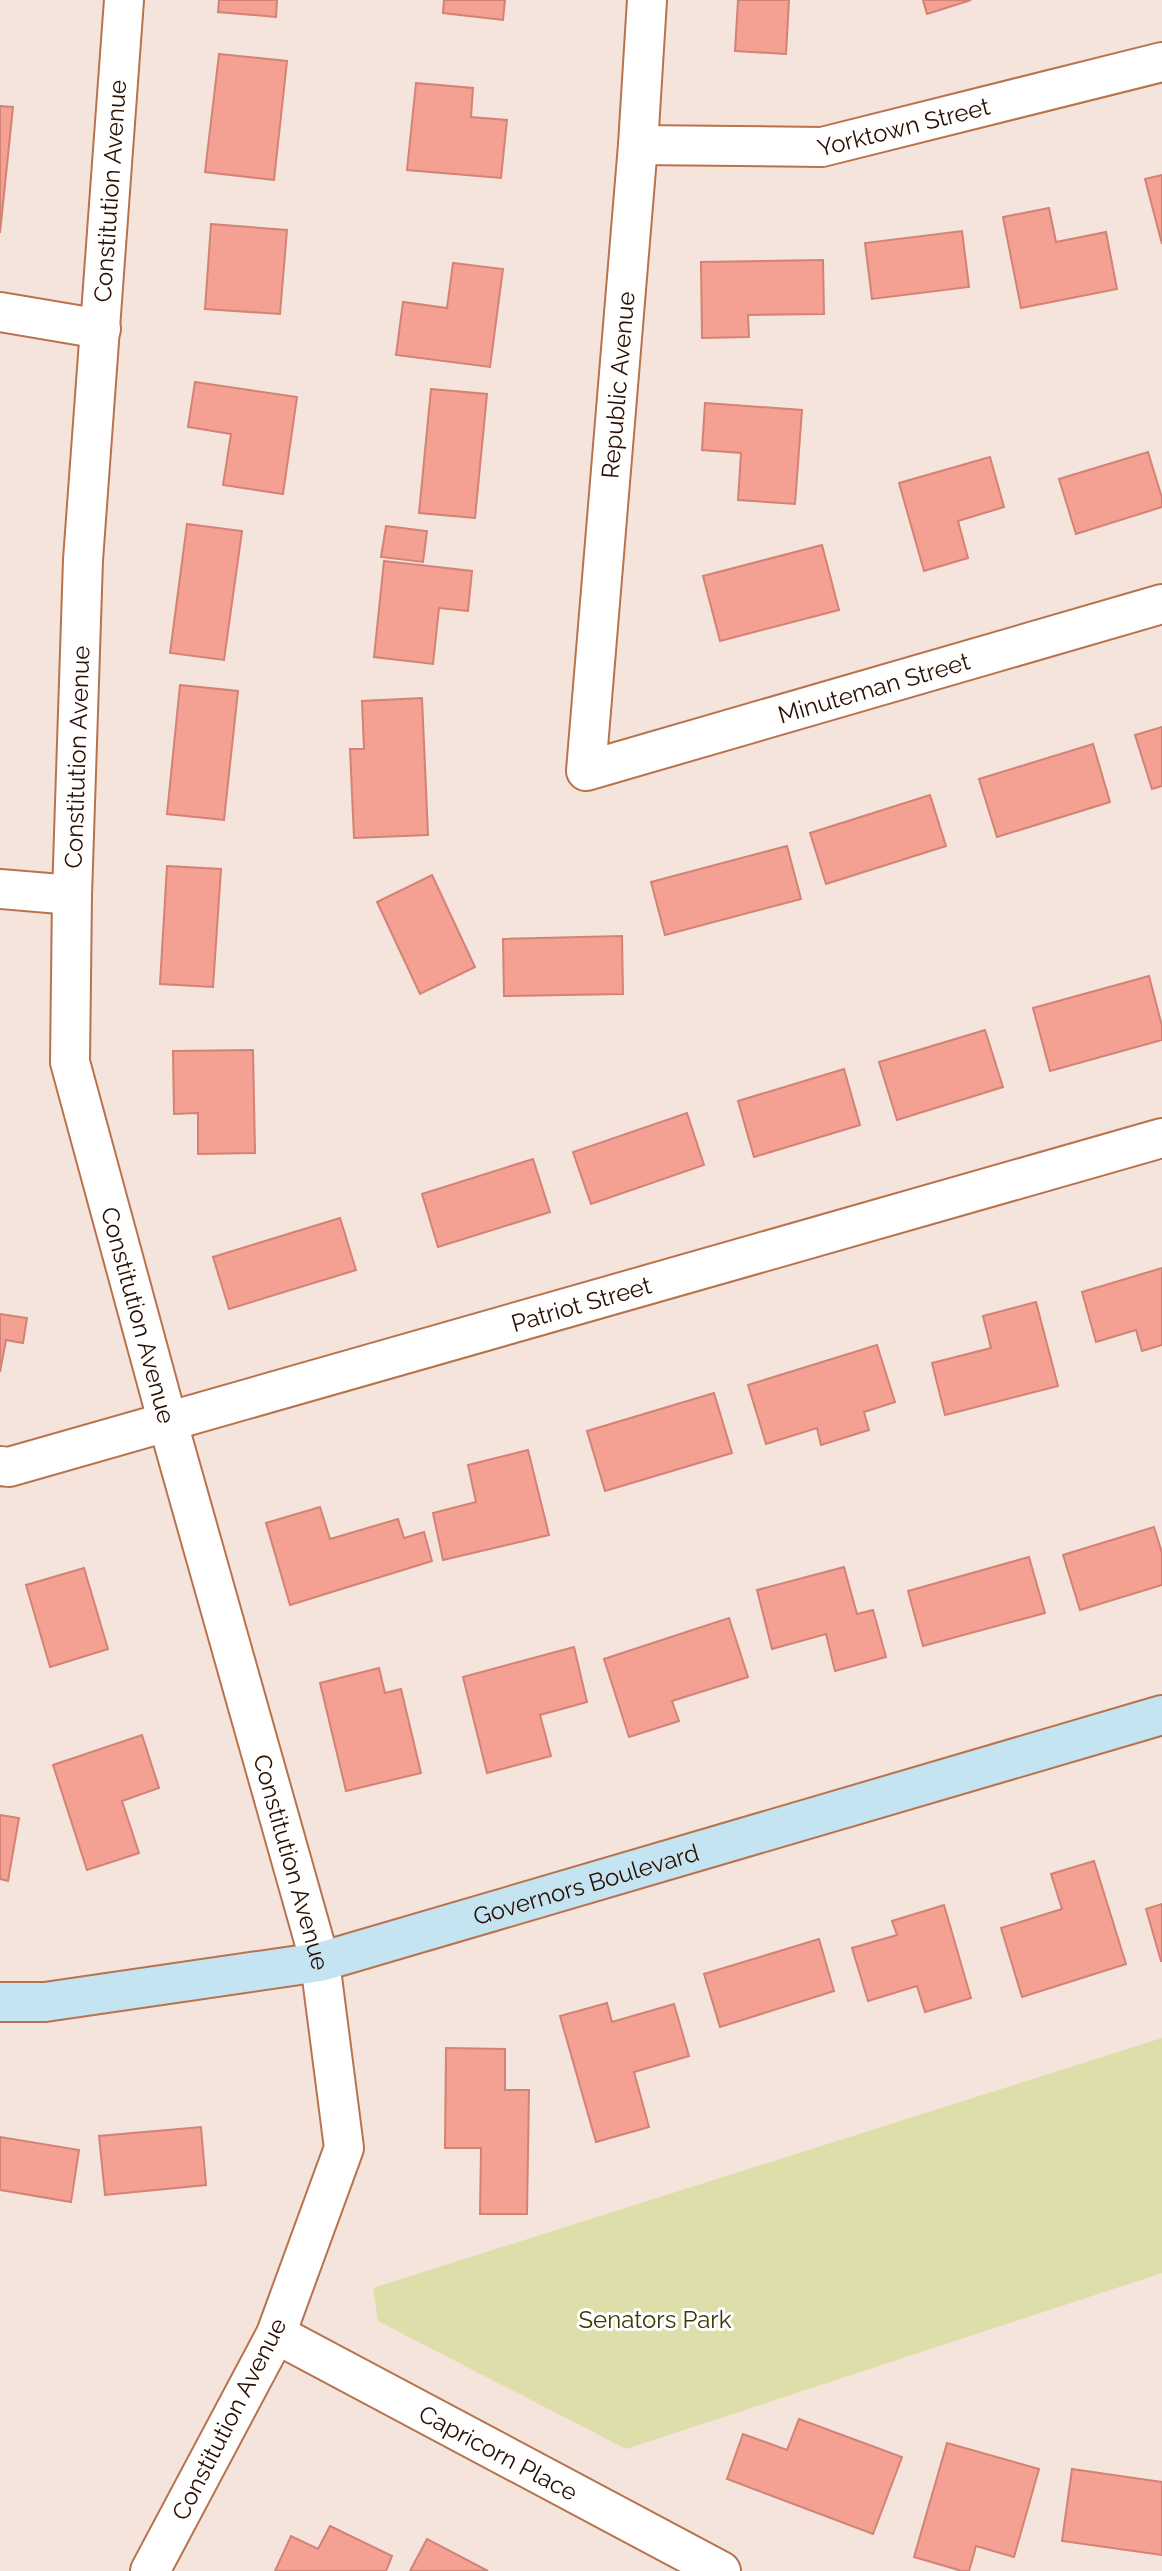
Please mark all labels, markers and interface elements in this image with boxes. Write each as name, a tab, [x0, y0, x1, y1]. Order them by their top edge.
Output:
street label: Constitution Avenue	[88, 79, 132, 303]
street label: Yorktown Street	[814, 91, 993, 162]
street label: Republic Avenue	[595, 290, 641, 480]
street label: Constitution Avenue	[59, 645, 95, 869]
street label: Minuteman Street	[774, 646, 973, 729]
street label: Constitution Avenue	[95, 1204, 182, 1427]
street label: Patriot Street	[508, 1270, 654, 1338]
street label: Constitution Avenue	[248, 1751, 335, 1972]
street label: Governors Boulevard	[470, 1837, 702, 1931]
park label: Senators Park	[579, 2305, 732, 2334]
street label: Constitution Avenue	[165, 2313, 293, 2525]
street label: Capricorn Place	[414, 2398, 583, 2507]

